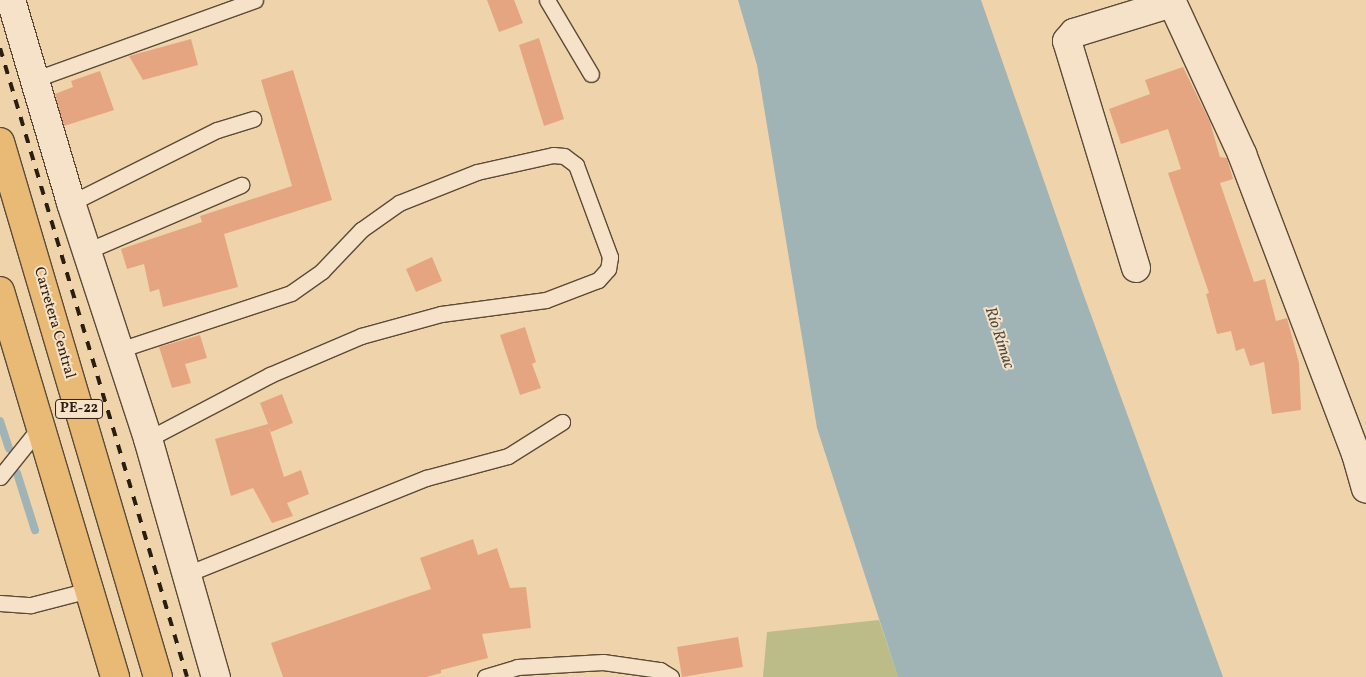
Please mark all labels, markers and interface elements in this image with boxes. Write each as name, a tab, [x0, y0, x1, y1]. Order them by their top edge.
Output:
street label: Carretera Central	[29, 265, 79, 381]
water label: Río Rímac	[980, 305, 1018, 371]
road number: PE-22	[54, 398, 104, 420]

